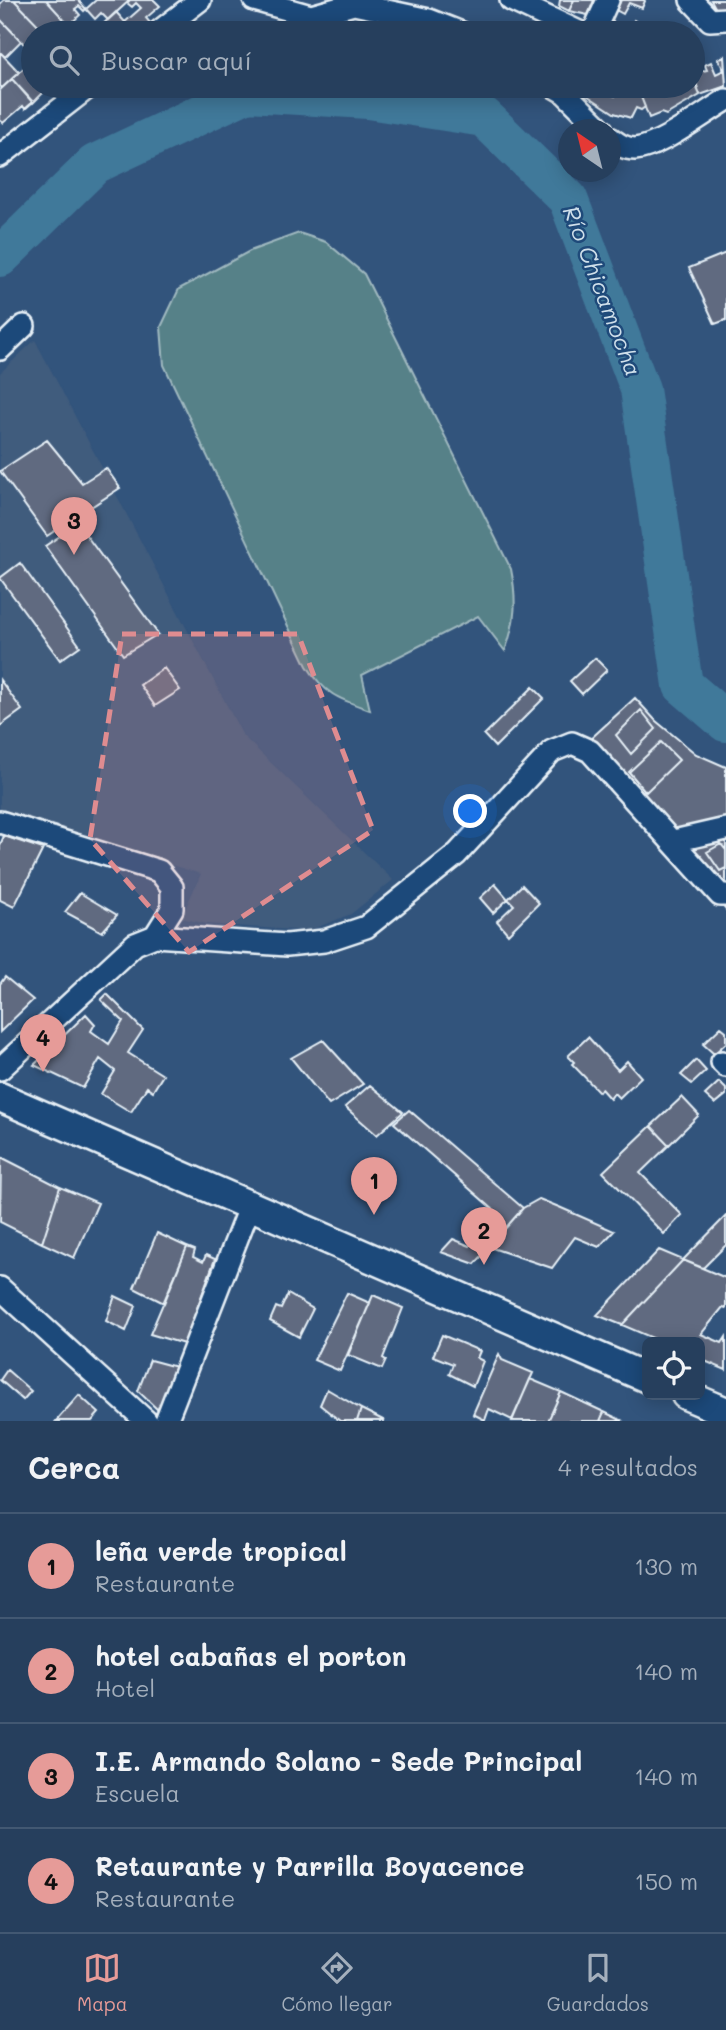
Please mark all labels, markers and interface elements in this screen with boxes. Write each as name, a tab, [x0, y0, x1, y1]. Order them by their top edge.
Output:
search box	[21, 21, 705, 98]
icon: search	[45, 41, 83, 79]
text: Buscar aquí	[101, 43, 252, 77]
north arrow	[558, 119, 621, 182]
water label: Río Chicamocha	[557, 201, 649, 380]
pin: 3	[51, 497, 97, 555]
your location	[453, 794, 487, 828]
pin: 4	[20, 1014, 66, 1072]
pin: 1	[351, 1157, 397, 1215]
pin: 2	[461, 1207, 507, 1265]
map controls	[642, 1337, 705, 1400]
button: locate	[642, 1337, 705, 1400]
text: Cerca	[28, 1447, 120, 1487]
text: 4 resultados	[558, 1452, 698, 1482]
text: leña verde tropical	[95, 1534, 347, 1568]
text: 1	[46, 1551, 56, 1581]
text: 130 m	[634, 1551, 698, 1581]
text: Restaurante	[95, 1568, 235, 1598]
text: hotel cabañas el porton	[95, 1639, 407, 1673]
text: 2	[45, 1656, 57, 1686]
text: 140 m	[634, 1656, 698, 1686]
text: Hotel	[95, 1673, 155, 1703]
text: I.E. Armando Solano - Sede Principal	[95, 1744, 582, 1778]
text: 3	[44, 1761, 58, 1791]
text: 140 m	[634, 1761, 698, 1791]
text: Escuela	[95, 1778, 180, 1808]
text: Retaurante y Parrilla Boyacence	[95, 1849, 525, 1883]
text: 4	[44, 1866, 58, 1896]
text: 150 m	[634, 1866, 698, 1896]
text: Restaurante	[95, 1883, 235, 1913]
tab: Mapa	[77, 1949, 128, 2016]
tab: Cómo llegar	[282, 1949, 393, 2016]
tab: Guardados	[547, 1949, 649, 2016]

